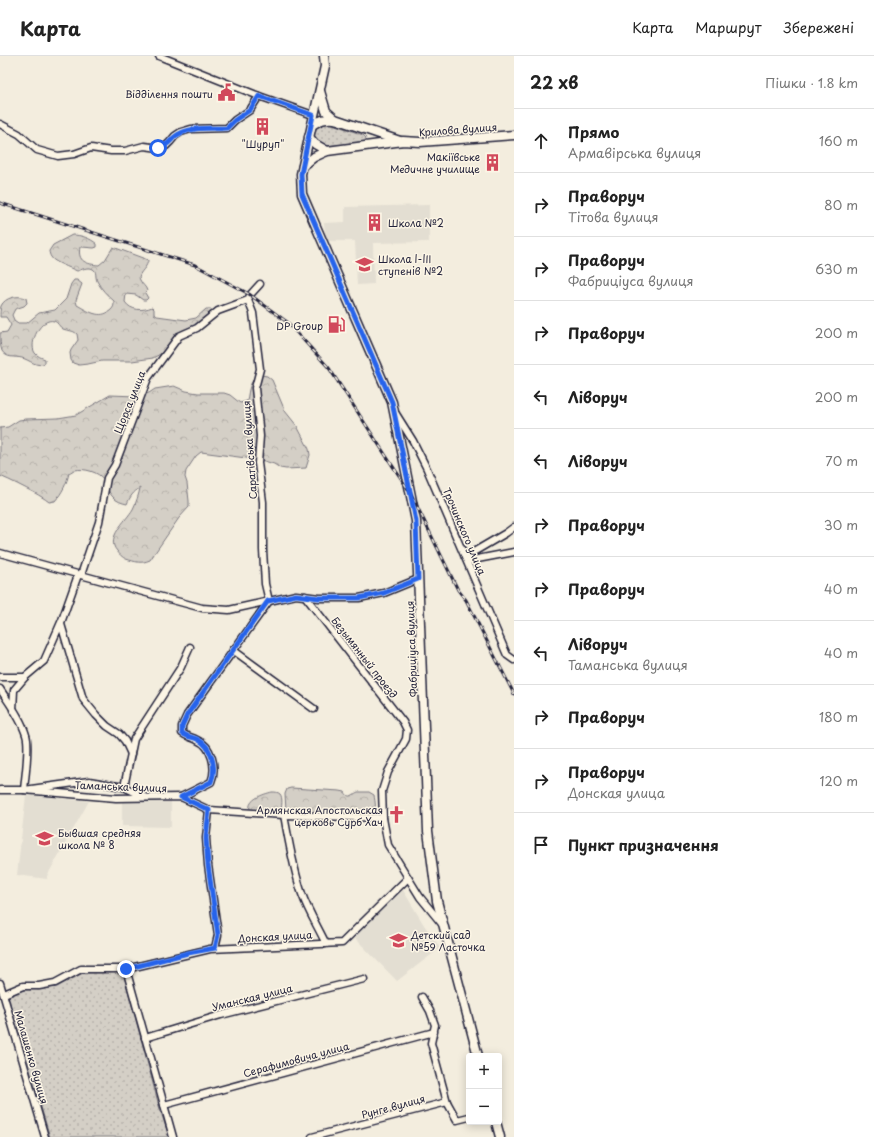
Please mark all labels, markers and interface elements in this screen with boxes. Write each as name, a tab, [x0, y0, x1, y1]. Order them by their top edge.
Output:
text: Карта	[20, 14, 81, 42]
text: Карта	[632, 17, 673, 38]
text: Маршрут	[695, 17, 762, 38]
text: Збережені	[784, 17, 854, 38]
text: 22 хв	[530, 69, 578, 95]
text: Пішки · 1.8 km	[765, 73, 858, 92]
public building icon: Відділення пошти	[216, 83, 236, 103]
place label: Відділення пошти	[125, 86, 213, 101]
building icon: "Шуруп"	[253, 116, 273, 136]
street label: Крилова вулиця	[418, 119, 498, 139]
text: Прямо	[568, 120, 619, 143]
icon: ahead	[530, 130, 552, 152]
text: 160 m	[819, 131, 858, 150]
place label: "Шуруп"	[242, 136, 284, 152]
route start	[149, 139, 167, 157]
text: Армавірська вулиця	[568, 143, 701, 162]
place label: Макіївське Медичне училище	[390, 149, 480, 177]
building icon: Макіївське Медичне училище	[483, 152, 503, 172]
text: Праворуч	[568, 184, 645, 207]
icon: right	[530, 194, 552, 216]
text: 80 m	[824, 195, 858, 214]
text: Тітова вулиця	[568, 207, 659, 226]
building icon: Школа №2	[365, 212, 385, 232]
place label: Школа №2	[388, 215, 444, 230]
text: Праворуч	[568, 248, 645, 271]
place label: Школа I-III ступенів №2	[378, 251, 443, 278]
school or university icon: Школа I-III ступенів №2	[355, 254, 375, 274]
icon: right	[530, 258, 552, 280]
text: 630 m	[815, 259, 858, 278]
text: Фабриціуса вулиця	[568, 271, 694, 290]
fuel station icon: DP Group	[326, 315, 346, 335]
place label: DP Group	[276, 318, 323, 333]
text: Праворуч	[568, 321, 645, 344]
icon: right	[530, 322, 552, 344]
text: 200 m	[815, 323, 858, 342]
street label: Щорса улица	[110, 368, 149, 436]
text: Ліворуч	[568, 385, 628, 408]
icon: left	[530, 386, 552, 408]
text: 200 m	[815, 387, 858, 406]
street label: Саратівська вулиця	[238, 400, 260, 500]
text: Ліворуч	[568, 449, 628, 472]
icon: left	[530, 450, 552, 472]
text: 70 m	[825, 451, 858, 470]
street label: Трочинского улица	[440, 485, 490, 578]
text: Праворуч	[568, 513, 645, 536]
icon: right	[530, 514, 552, 536]
text: 30 m	[824, 515, 858, 534]
text: Праворуч	[568, 577, 645, 600]
icon: right	[530, 578, 552, 600]
text: 40 m	[824, 579, 858, 598]
street label: Фабриціуса вулиця	[402, 600, 420, 698]
street label: Безымянный проезд	[328, 613, 402, 701]
text: Ліворуч	[568, 632, 628, 655]
icon: left	[530, 642, 552, 664]
text: 40 m	[824, 643, 858, 662]
text: Таманська вулиця	[568, 655, 688, 674]
text: Праворуч	[568, 705, 645, 728]
icon: right	[530, 706, 552, 728]
text: 180 m	[819, 707, 858, 726]
text: Праворуч	[568, 760, 645, 783]
icon: right	[530, 770, 552, 792]
text: 120 m	[819, 771, 858, 790]
street label: Таманська вулиця	[75, 777, 167, 795]
text: Донская улица	[568, 783, 665, 802]
place label: Армянская Апостольская церковь Сурб Хач	[257, 802, 383, 830]
church icon: Армянская Апостольская церковь Сурб Хач	[386, 805, 406, 825]
place label: Бывшая средняя школа № 8	[58, 825, 141, 852]
school or university icon: Бывшая средняя школа № 8	[35, 828, 55, 848]
text: Пункт призначення	[568, 833, 719, 856]
icon: arrive	[530, 834, 552, 856]
street label: Донская улица	[236, 927, 313, 945]
place label: Детский сад №59 Ласточка	[410, 927, 486, 954]
school or university icon: Детский сад №59 Ласточка	[388, 930, 408, 950]
route end	[117, 960, 135, 978]
street label: Уманская улица	[210, 980, 294, 1014]
street label: Малашенко вулиця	[11, 1008, 53, 1106]
street label: Серафимовича улица	[242, 1037, 351, 1080]
map controls	[466, 1053, 502, 1125]
button: +	[466, 1053, 502, 1089]
button: −	[466, 1089, 502, 1125]
street label: Рунге вулиця	[360, 1090, 426, 1122]

